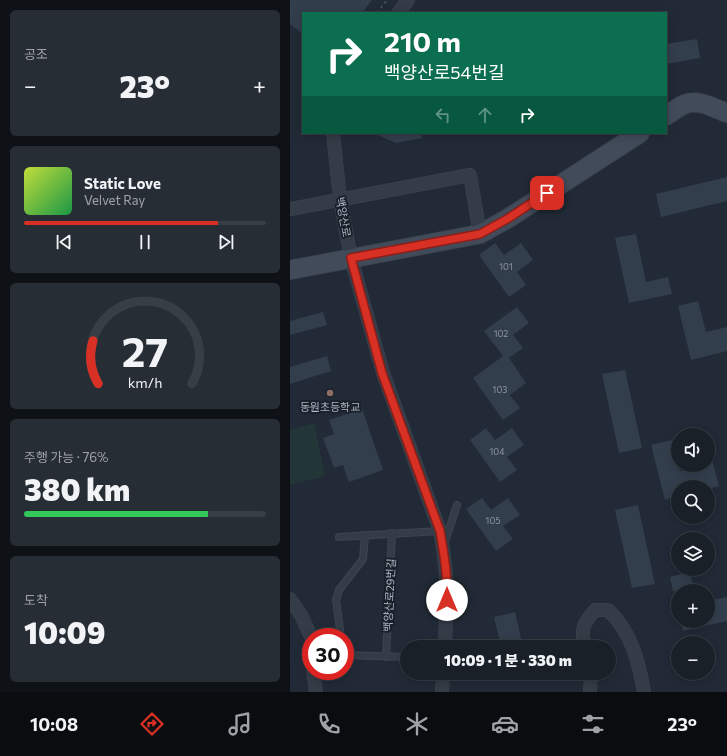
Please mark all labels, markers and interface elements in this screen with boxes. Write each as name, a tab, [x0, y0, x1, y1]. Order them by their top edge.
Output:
text: 210 m	[384, 24, 461, 58]
icon: right	[318, 28, 370, 80]
text: 공조	[24, 46, 48, 62]
text: 백양산로54번길	[384, 61, 505, 83]
text: 23°	[120, 67, 170, 104]
text: −	[24, 72, 37, 99]
text: +	[253, 72, 266, 99]
icon: left	[432, 104, 454, 126]
icon: ahead	[474, 104, 496, 126]
icon: right	[516, 104, 538, 126]
text: Static Love	[84, 174, 161, 192]
pin	[530, 176, 564, 210]
icon: arrive	[536, 182, 558, 204]
text: Velvet Ray	[84, 192, 145, 208]
street label: 백양산로	[334, 196, 354, 238]
icon: previous	[53, 231, 75, 253]
icon: pause	[134, 231, 156, 253]
icon: next	[215, 231, 237, 253]
house number: 101	[499, 261, 513, 272]
text: 27	[122, 325, 168, 376]
house number: 102	[494, 328, 508, 339]
text: km/h	[128, 373, 162, 391]
house number: 103	[493, 384, 507, 395]
marker: 동원초등학교	[325, 388, 335, 398]
place label: 동원초등학교	[300, 400, 360, 413]
map controls	[671, 428, 715, 680]
button: sound	[671, 428, 715, 472]
house number: 104	[489, 446, 505, 457]
text: 주행 가능 · 76%	[24, 449, 109, 465]
text: 380 km	[24, 470, 130, 507]
button: search	[671, 480, 715, 524]
house number: 105	[486, 515, 500, 526]
button: layers	[671, 532, 715, 576]
street label: 백양산로29번길	[381, 558, 397, 632]
position arrow	[426, 579, 468, 621]
button: +	[671, 584, 715, 628]
text: 도착	[24, 592, 48, 608]
text: 10:09	[24, 613, 105, 650]
speed limit sign: 30	[302, 628, 354, 680]
button: −	[671, 636, 715, 680]
text: 10:09 · 1 분 · 330 m	[444, 651, 572, 669]
icon: directions	[138, 710, 166, 738]
icon: music	[226, 710, 254, 738]
icon: phone	[315, 710, 343, 738]
icon: climate	[403, 710, 431, 738]
icon: car	[491, 710, 519, 738]
icon: filters	[579, 710, 607, 738]
text: 10:08	[30, 713, 78, 735]
text: 23°	[667, 713, 697, 735]

